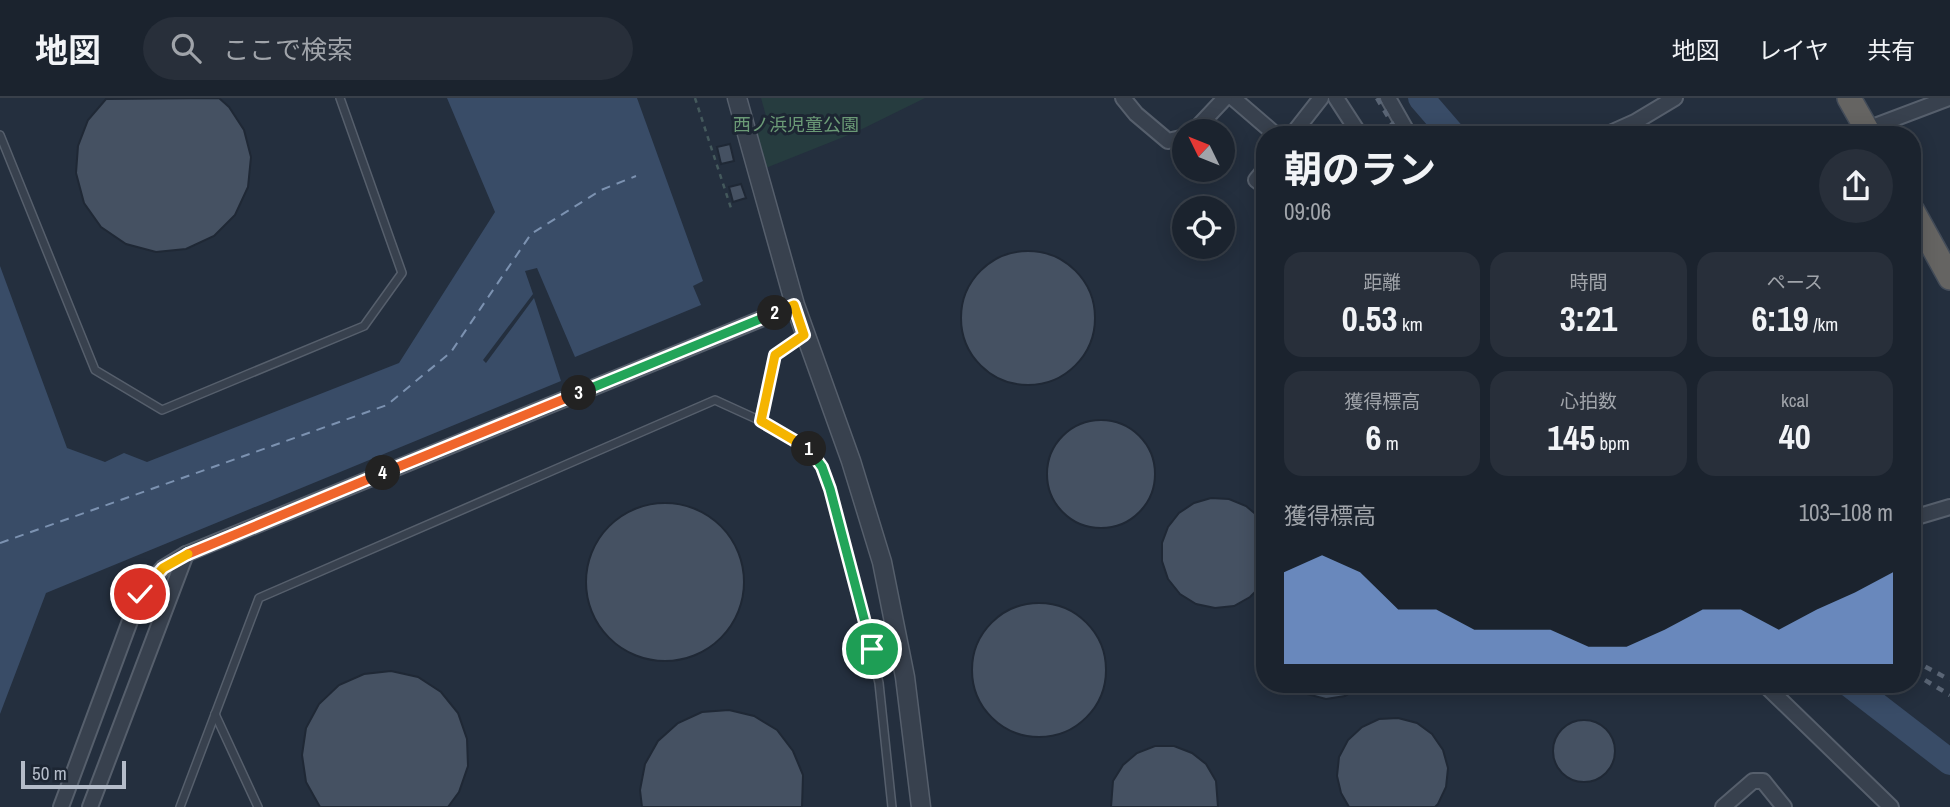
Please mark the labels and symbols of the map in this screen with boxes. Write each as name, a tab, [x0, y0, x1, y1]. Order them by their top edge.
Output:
park label: 西ノ浜児童公園	[733, 112, 859, 137]
north arrow	[1172, 119, 1236, 182]
pin: 2	[758, 296, 792, 330]
pin: 3	[562, 376, 596, 410]
pin: 1	[792, 432, 826, 466]
pin: 4	[366, 456, 400, 490]
pin	[110, 564, 170, 624]
pin	[842, 619, 902, 679]
scale bar	[21, 758, 126, 790]

